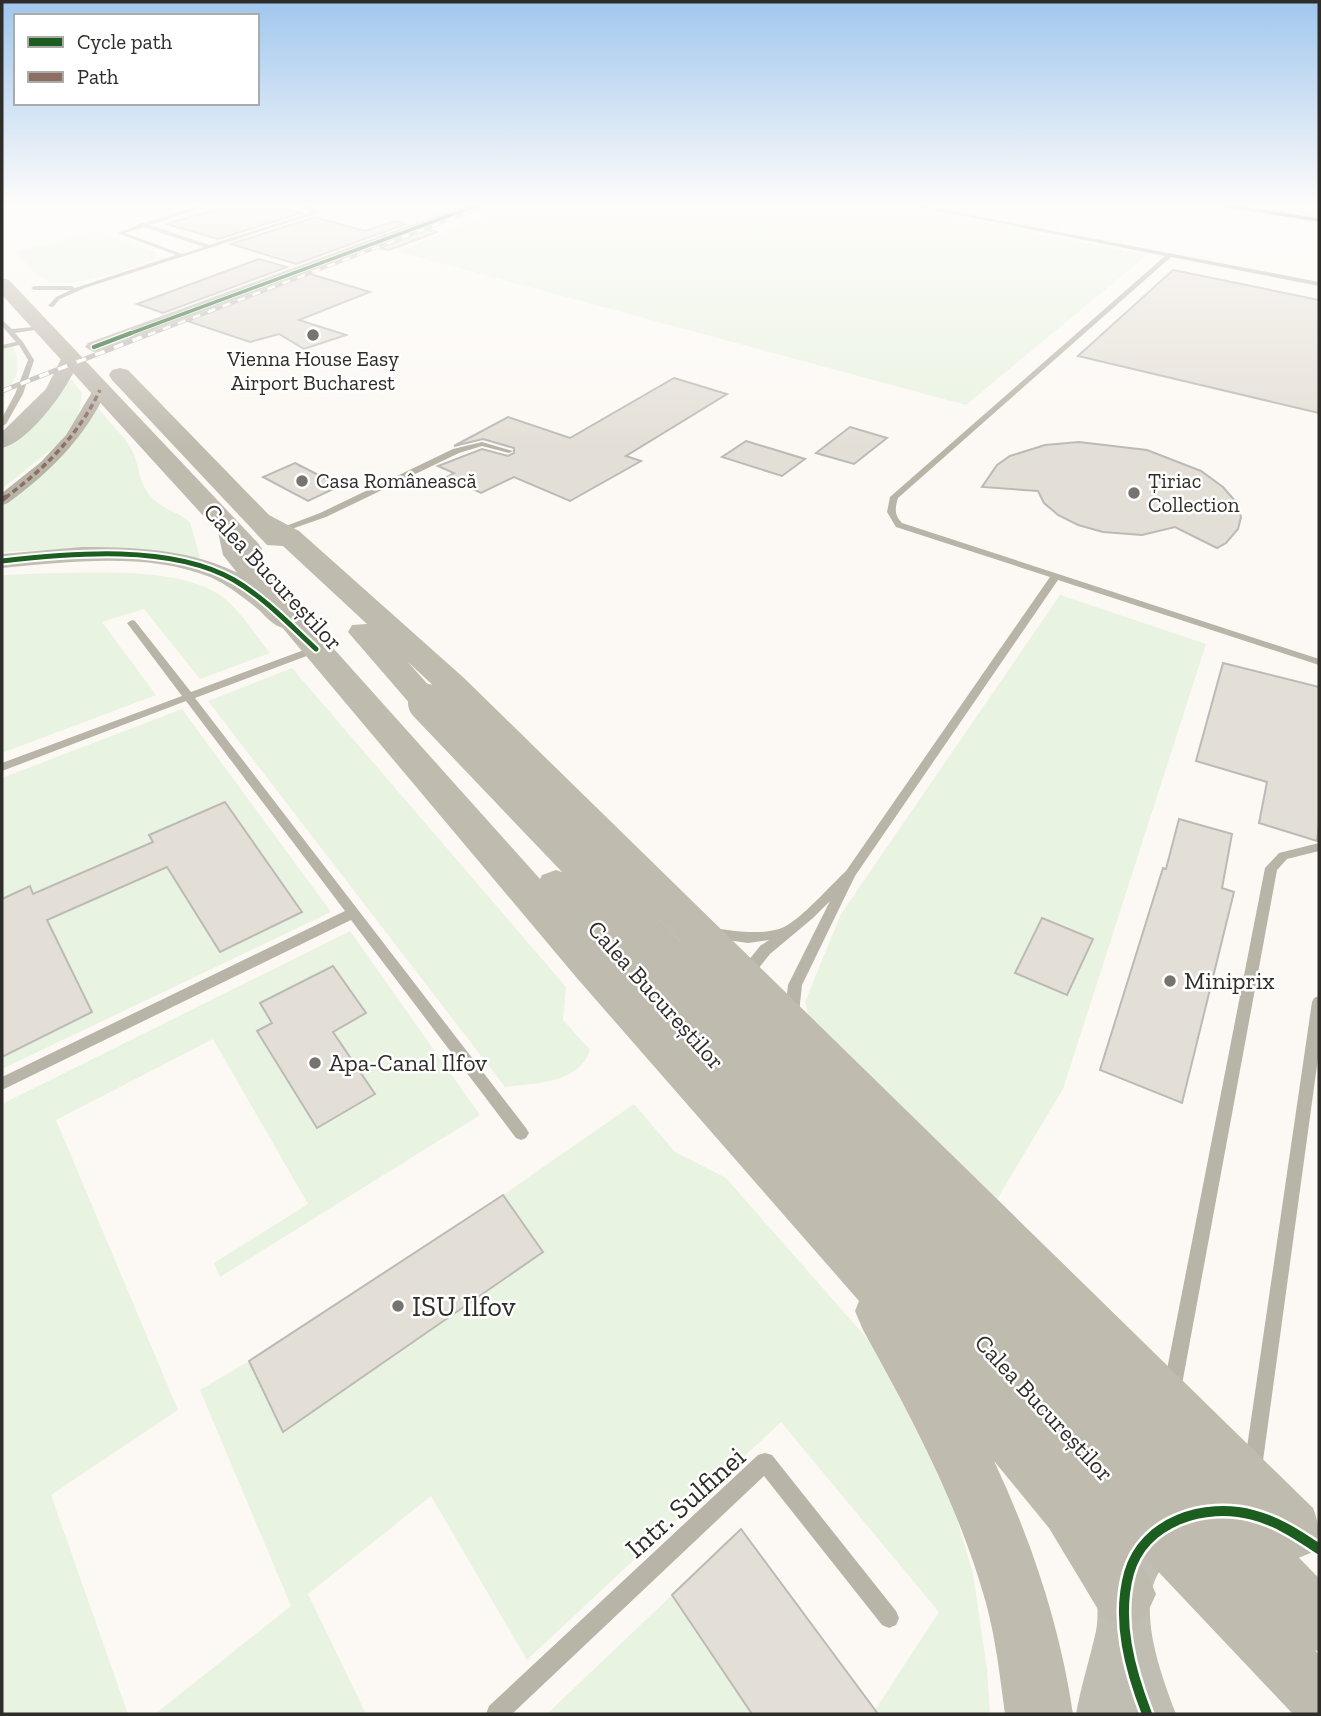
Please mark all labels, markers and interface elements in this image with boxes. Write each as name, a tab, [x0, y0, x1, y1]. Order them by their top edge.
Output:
legend	[14, 14, 259, 105]
text: Cycle path	[77, 29, 172, 54]
text: Path	[77, 64, 119, 89]
marker: Vienna House Easy Airport Bucharest	[305, 327, 321, 343]
place label: Vienna House Easy Airport Bucharest	[226, 346, 399, 395]
place label: Casa Românească	[316, 468, 477, 493]
place label: Țiriac Collection	[1148, 468, 1240, 517]
marker: Casa Românească	[294, 473, 310, 489]
marker: Țiriac Collection	[1126, 485, 1142, 501]
street label: Calea Bucureștilor	[198, 497, 349, 656]
street label: Calea Bucureștilor	[582, 914, 731, 1075]
place label: Miniprix	[1184, 966, 1275, 995]
marker: Miniprix	[1162, 973, 1178, 989]
place label: Apa-Canal Ilfov	[329, 1048, 487, 1077]
marker: Apa-Canal Ilfov	[307, 1055, 323, 1071]
place label: ISU Ilfov	[412, 1290, 516, 1323]
marker: ISU Ilfov	[390, 1298, 406, 1314]
street label: Calea Bucureștilor	[969, 1328, 1120, 1487]
street label: Intr. Sulfinei	[619, 1440, 752, 1565]

